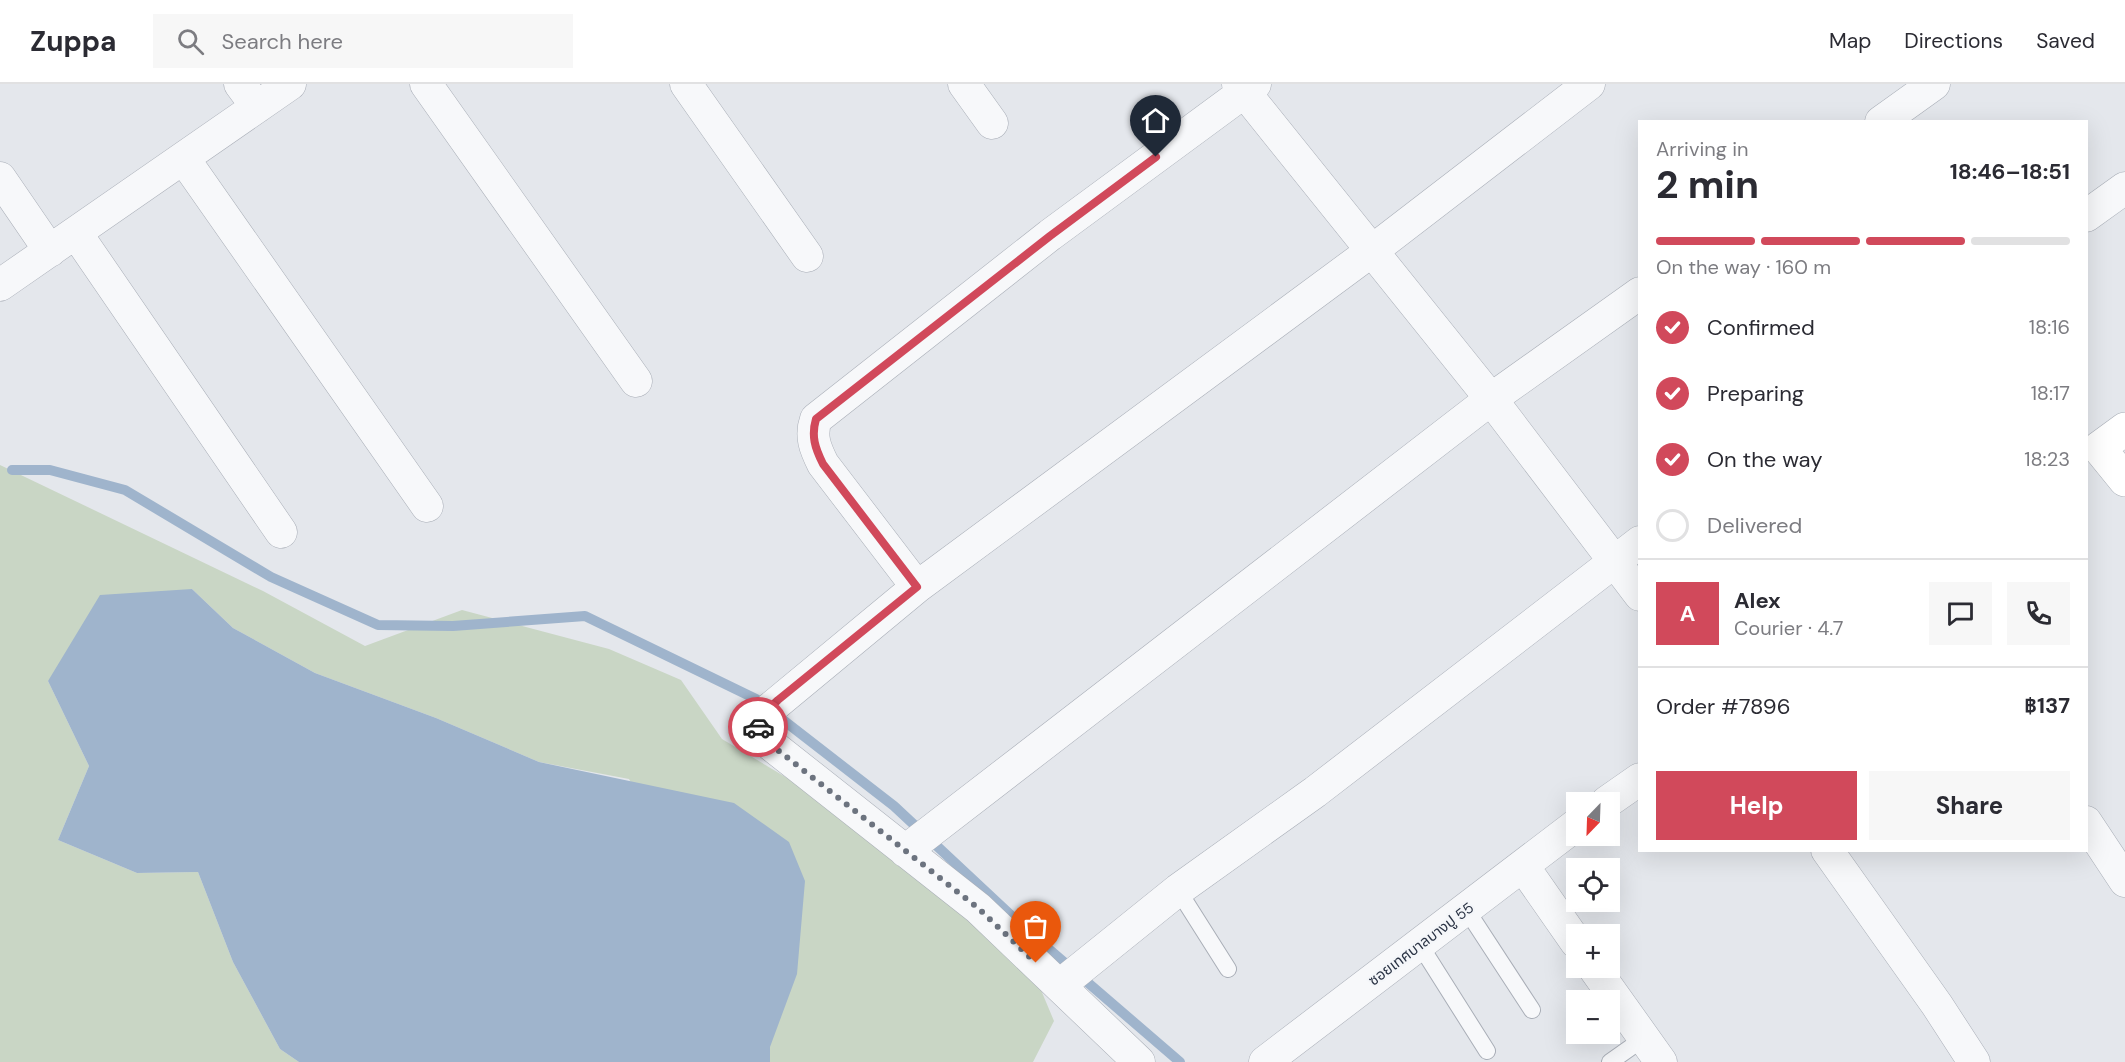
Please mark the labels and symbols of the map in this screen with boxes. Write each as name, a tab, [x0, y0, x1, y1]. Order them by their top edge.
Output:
pin	[1130, 95, 1181, 157]
courier	[728, 697, 788, 757]
north arrow	[1566, 792, 1620, 846]
street label: ซอยเทศบาลบางปู 55	[1364, 898, 1478, 990]
pin	[1010, 901, 1061, 963]

